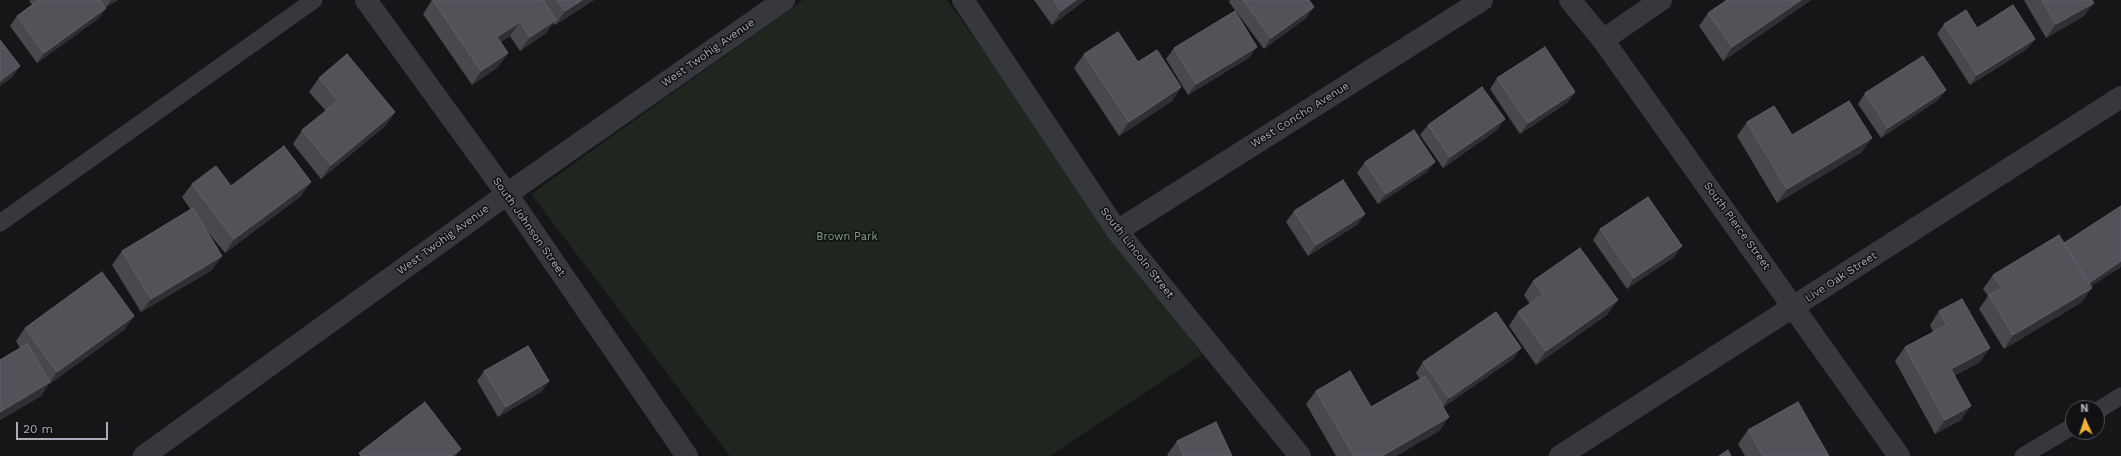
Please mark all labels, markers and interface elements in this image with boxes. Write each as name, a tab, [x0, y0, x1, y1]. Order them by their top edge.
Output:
street label: West Twohig Avenue	[659, 16, 757, 90]
street label: West Concho Avenue	[1248, 79, 1352, 151]
street label: South Johnson Street	[490, 175, 568, 279]
street label: South Pierce Street	[1701, 180, 1773, 272]
street label: West Twohig Avenue	[394, 202, 492, 278]
street label: South Lincoln Street	[1097, 205, 1177, 301]
park label: Brown Park	[816, 230, 878, 244]
street label: Live Oak Street	[1803, 249, 1879, 305]
north arrow	[2065, 400, 2105, 440]
text: N	[2080, 402, 2089, 415]
scale bar	[18, 414, 110, 440]
text: 20 m	[23, 422, 53, 436]

